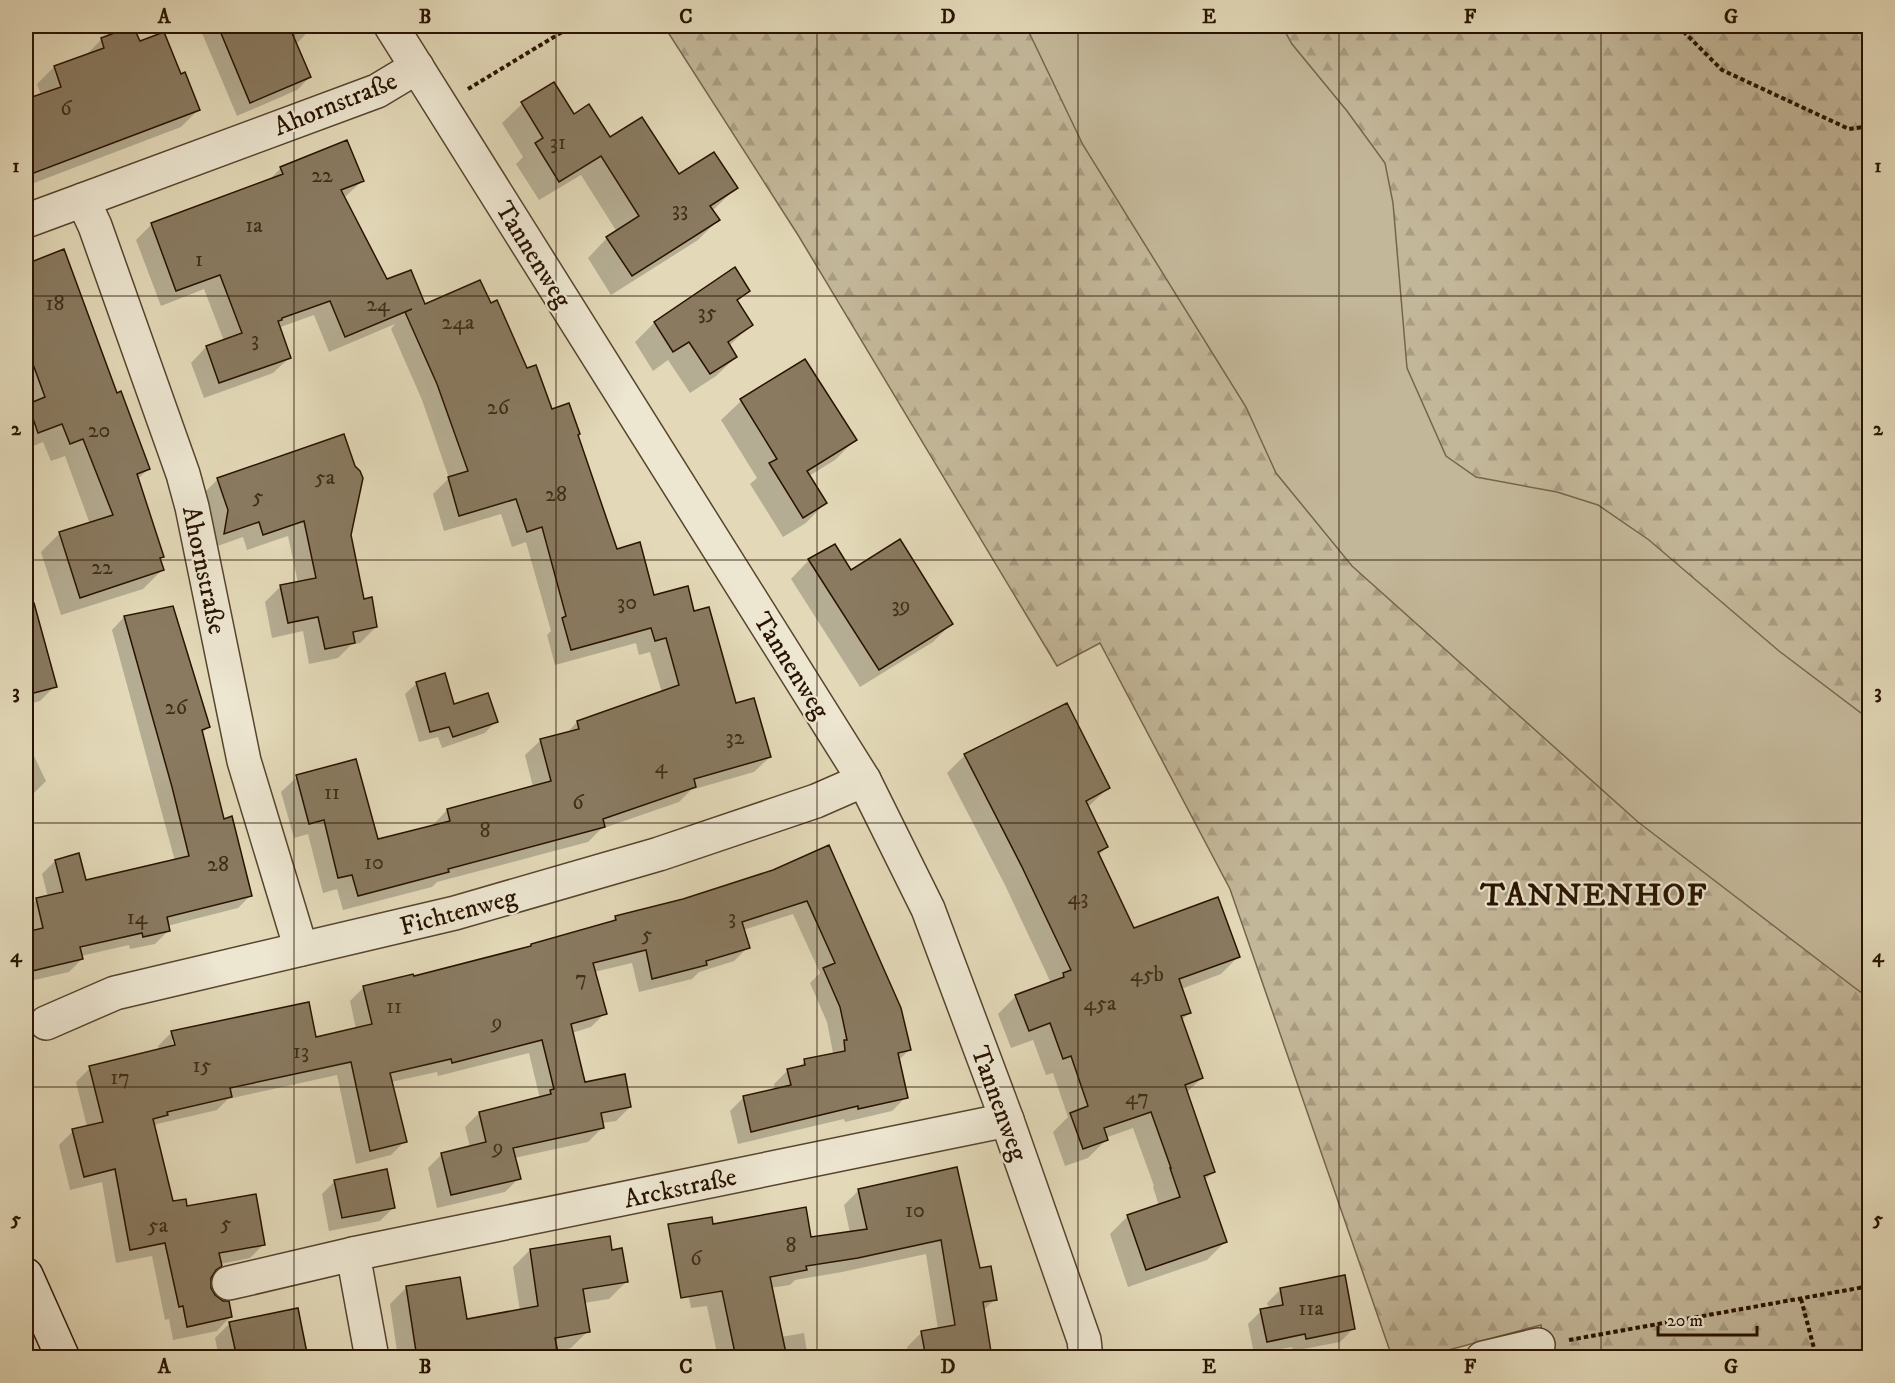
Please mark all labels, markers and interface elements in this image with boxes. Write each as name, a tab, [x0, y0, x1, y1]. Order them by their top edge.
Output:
text: A	[157, 5, 172, 30]
text: B	[419, 5, 431, 30]
text: C	[679, 5, 693, 30]
text: D	[941, 5, 956, 30]
text: E	[1202, 5, 1216, 30]
text: F	[1464, 5, 1477, 30]
text: G	[1724, 5, 1738, 30]
street label: Ahornstraße	[269, 65, 402, 144]
house number: 6	[60, 95, 73, 122]
house number: 31	[550, 129, 566, 156]
text: 1	[12, 154, 20, 179]
text: 1	[1874, 154, 1882, 179]
house number: 22	[311, 162, 333, 189]
street label: Tannenweg	[487, 195, 579, 315]
house number: 33	[672, 196, 688, 223]
house number: 1a	[245, 212, 263, 239]
house number: 1	[195, 246, 203, 273]
house number: 18	[45, 290, 65, 317]
house number: 24	[366, 291, 391, 318]
house number: 35	[697, 299, 717, 326]
house number: 24a	[442, 309, 475, 336]
house number: 3	[251, 326, 259, 353]
house number: 26	[487, 394, 511, 421]
text: 2	[11, 417, 22, 442]
house number: 20	[88, 417, 110, 444]
text: 2	[1873, 417, 1884, 442]
house number: 5a	[315, 464, 336, 491]
house number: 28	[545, 481, 567, 508]
house number: 5	[253, 483, 264, 510]
street label: Ahornstraße	[174, 503, 233, 637]
house number: 22	[91, 554, 113, 581]
house number: 30	[617, 589, 637, 616]
house number: 39	[891, 592, 911, 619]
street label: Tannenweg	[745, 606, 837, 726]
text: 3	[12, 680, 20, 705]
text: 3	[1874, 680, 1882, 705]
house number: 26	[165, 694, 189, 721]
house number: 32	[725, 724, 745, 751]
house number: 4	[655, 753, 669, 780]
house number: 11	[324, 779, 340, 806]
house number: 6	[572, 789, 585, 816]
house number: 8	[479, 817, 491, 844]
house number: 10	[364, 849, 384, 876]
house number: 28	[207, 851, 229, 878]
district label: TANNENHOF	[1479, 876, 1708, 916]
street label: Fichtenweg	[396, 881, 521, 944]
house number: 43	[1068, 884, 1088, 911]
house number: 14	[127, 904, 149, 931]
house number: 3	[728, 904, 736, 931]
house number: 5	[642, 921, 653, 948]
text: 4	[10, 944, 23, 969]
text: 4	[1872, 944, 1885, 969]
house number: 45b	[1130, 961, 1164, 988]
house number: 7	[575, 965, 587, 992]
house number: 45a	[1084, 990, 1117, 1017]
house number: 11	[386, 993, 402, 1020]
house number: 9	[491, 1009, 502, 1036]
house number: 13	[293, 1038, 309, 1065]
street label: Tannenweg	[963, 1042, 1035, 1166]
house number: 15	[193, 1052, 212, 1079]
house number: 17	[110, 1064, 130, 1091]
house number: 47	[1125, 1084, 1149, 1111]
house number: 9	[492, 1134, 503, 1161]
street label: Arckstraße	[621, 1160, 740, 1217]
house number: 10	[905, 1197, 925, 1224]
text: 5	[10, 1207, 21, 1232]
text: 5	[1872, 1207, 1883, 1232]
house number: 5	[221, 1210, 232, 1237]
house number: 5a	[148, 1212, 169, 1239]
house number: 8	[785, 1232, 797, 1259]
house number: 6	[690, 1245, 703, 1272]
house number: 11a	[1298, 1295, 1324, 1322]
scale bar	[1658, 1299, 1757, 1337]
text: 20 m	[1667, 1310, 1703, 1332]
text: A	[157, 1355, 172, 1380]
text: B	[419, 1355, 431, 1380]
text: C	[679, 1355, 693, 1380]
text: D	[941, 1355, 956, 1380]
text: E	[1202, 1355, 1216, 1380]
text: F	[1464, 1355, 1477, 1380]
text: G	[1724, 1355, 1738, 1380]

